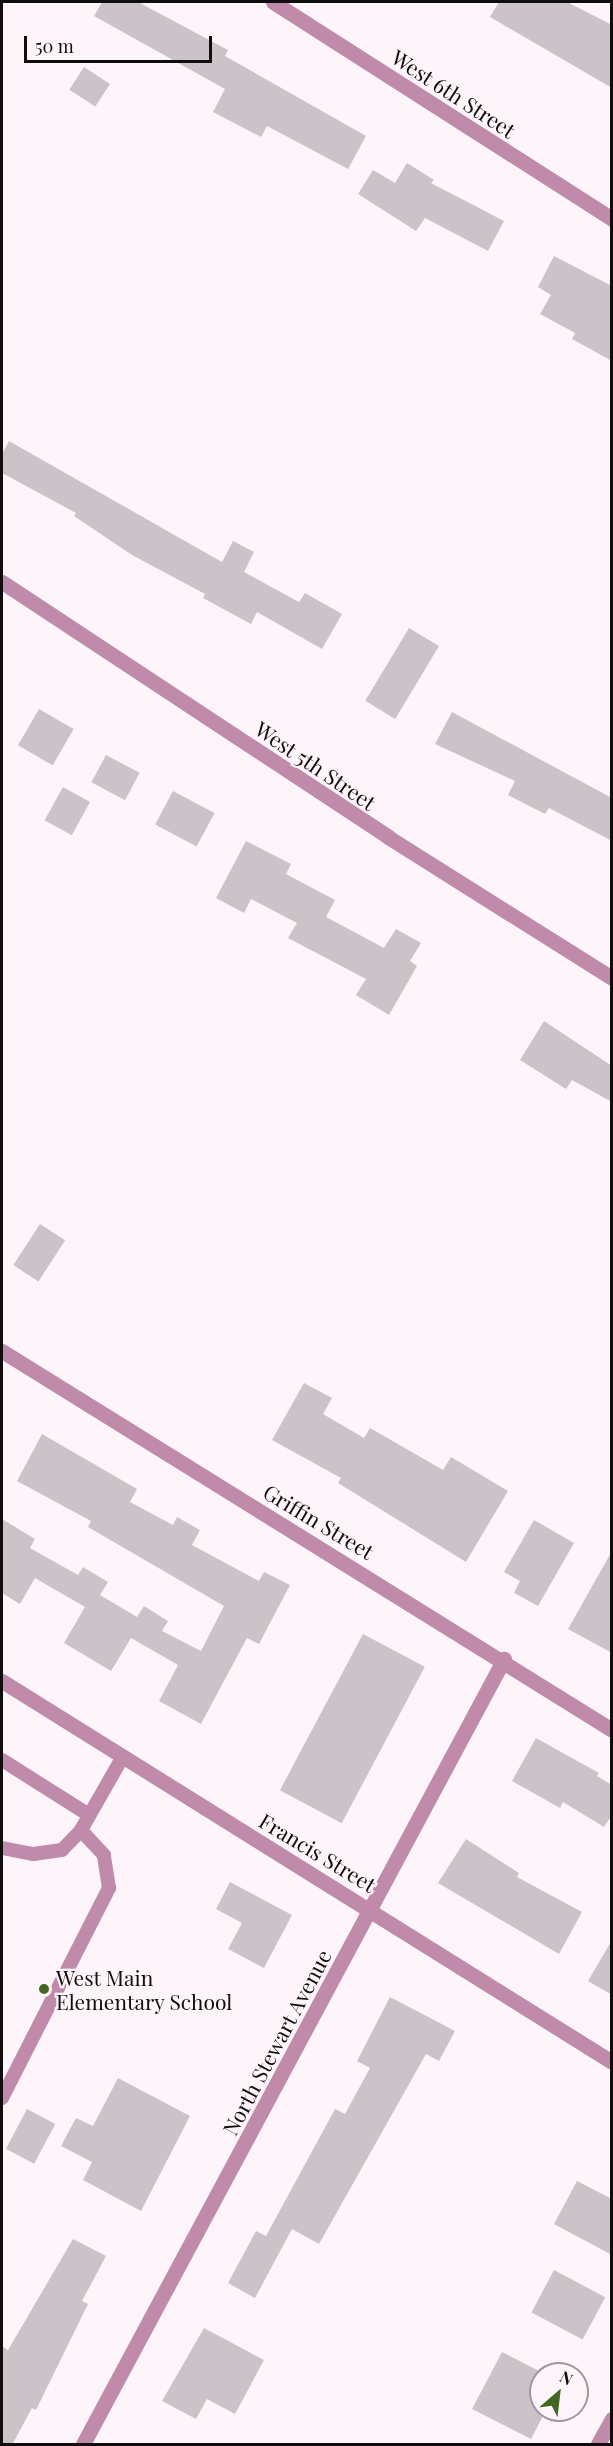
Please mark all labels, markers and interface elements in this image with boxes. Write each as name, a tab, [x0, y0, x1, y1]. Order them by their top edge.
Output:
scale bar	[27, 24, 214, 62]
text: 50 m	[35, 34, 74, 58]
street label: West 6th Street	[387, 44, 521, 142]
street label: West 5th Street	[251, 715, 381, 815]
street label: Griffin Street	[259, 1478, 379, 1564]
street label: Francis Street	[255, 1807, 381, 1897]
street label: North Stewart Avenue	[216, 1945, 336, 2139]
place label: West Main Elementary School	[56, 1964, 233, 2014]
marker: West Main Elementary School	[37, 1982, 51, 1996]
north arrow	[529, 2362, 589, 2422]
text: N	[557, 2365, 577, 2389]

